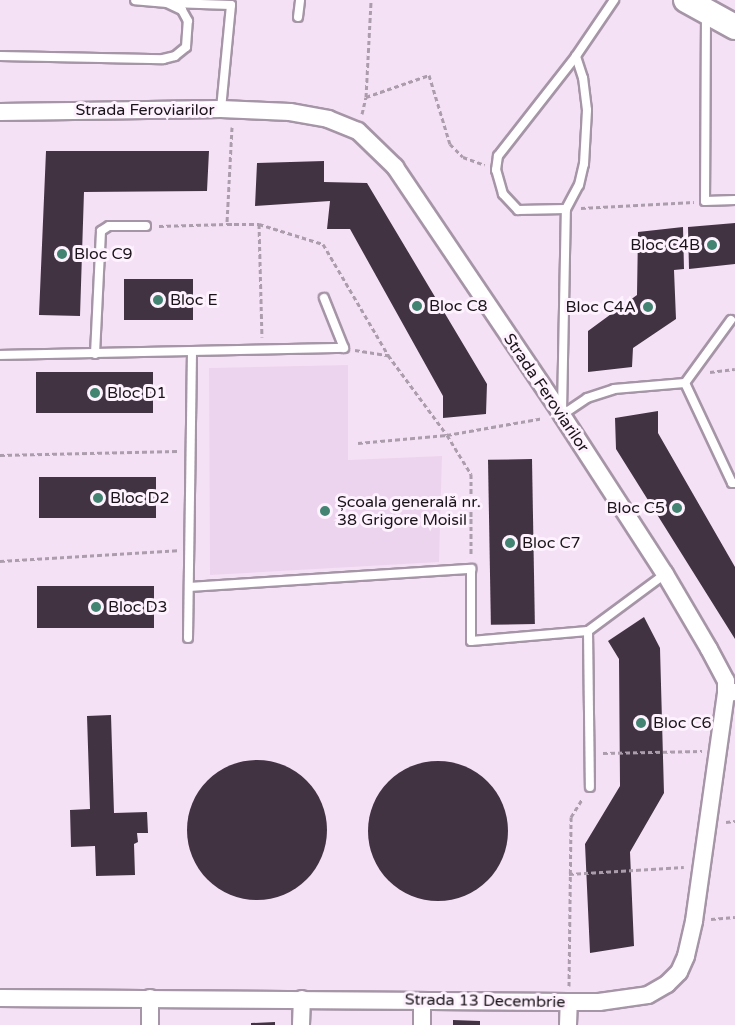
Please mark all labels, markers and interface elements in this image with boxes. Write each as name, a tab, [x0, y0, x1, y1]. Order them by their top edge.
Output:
street label: Strada Feroviarilor	[75, 100, 215, 120]
place label: Bloc C4B	[630, 235, 700, 255]
marker: Bloc C4B	[705, 238, 719, 252]
place label: Bloc C9	[74, 244, 133, 264]
marker: Bloc C9	[55, 247, 69, 261]
place label: Bloc E	[170, 290, 218, 310]
marker: Bloc E	[151, 293, 165, 307]
place label: Bloc C8	[429, 296, 488, 316]
place label: Bloc C4A	[566, 297, 636, 317]
marker: Bloc C8	[410, 299, 424, 313]
marker: Bloc C4A	[641, 300, 655, 314]
street label: Strada Feroviarilor	[499, 330, 593, 456]
place label: Bloc D1	[107, 383, 166, 403]
marker: Bloc D1	[88, 386, 102, 400]
place label: Bloc D2	[110, 488, 169, 508]
marker: Bloc D2	[91, 491, 105, 505]
place label: Școala generală nr. 38 Grigore Moisil	[337, 492, 481, 530]
place label: Bloc C5	[606, 498, 665, 518]
marker: Bloc C5	[670, 501, 684, 515]
marker: Școala generală nr. 38 Grigore Moisil	[318, 504, 332, 518]
place label: Bloc C7	[522, 533, 581, 553]
marker: Bloc C7	[503, 536, 517, 550]
place label: Bloc D3	[108, 597, 167, 617]
marker: Bloc D3	[89, 600, 103, 614]
place label: Bloc C6	[653, 713, 712, 733]
marker: Bloc C6	[634, 716, 648, 730]
street label: Strada 13 Decembrie	[405, 990, 565, 1012]

